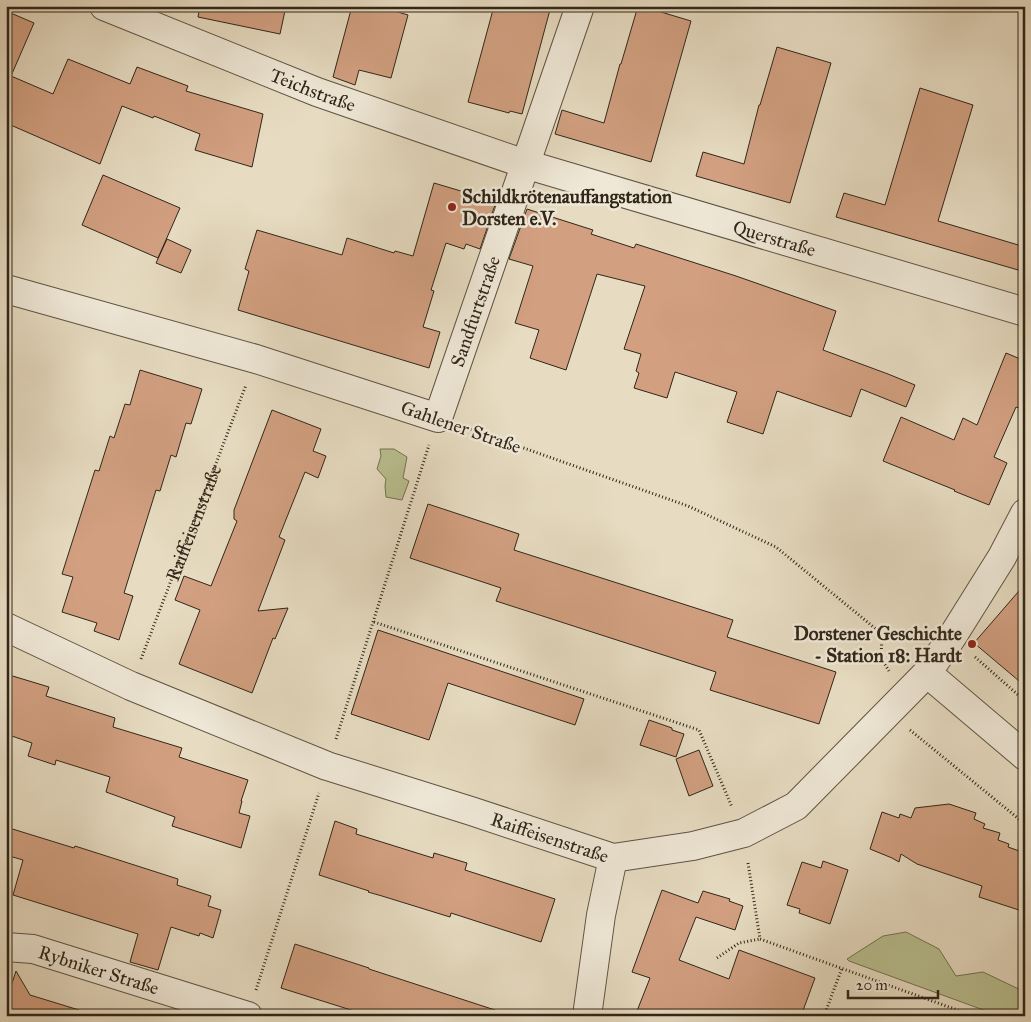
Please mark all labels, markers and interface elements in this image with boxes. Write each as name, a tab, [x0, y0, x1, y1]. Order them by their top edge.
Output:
street label: Teichstraße	[267, 63, 359, 116]
place label: Schildkrötenauffangstation Dorsten e.V.	[462, 185, 673, 230]
marker: Schildkrötenauffangstation Dorsten e.V.	[446, 201, 458, 213]
street label: Querstraße	[730, 215, 819, 261]
street label: Sandfurtstraße	[445, 253, 505, 370]
street label: Gahlener Straße	[398, 396, 524, 458]
street label: Raiffeisenstraße	[161, 461, 226, 584]
place label: Dorstener Geschichte - Station 18: Hardt	[794, 622, 962, 667]
marker: Dorstener Geschichte - Station 18: Hardt	[966, 638, 978, 650]
street label: Raiffeisenstraße	[488, 807, 612, 867]
street label: Rybniker Straße	[36, 940, 162, 999]
scale bar	[848, 967, 938, 999]
text: 20 m	[856, 976, 888, 994]

